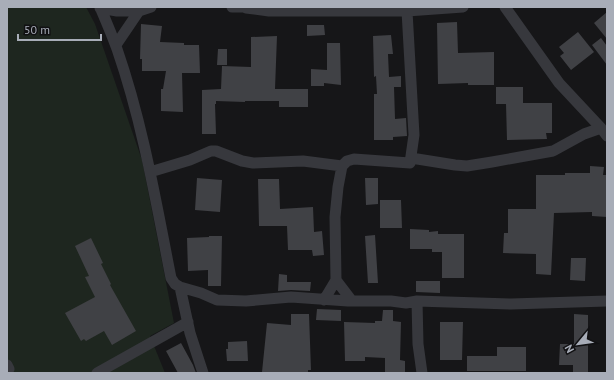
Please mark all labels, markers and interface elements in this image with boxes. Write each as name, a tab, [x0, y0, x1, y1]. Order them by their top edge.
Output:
scale bar	[18, 16, 101, 42]
text: 50 m	[24, 22, 50, 37]
north arrow	[558, 324, 598, 364]
text: N	[561, 342, 577, 355]

